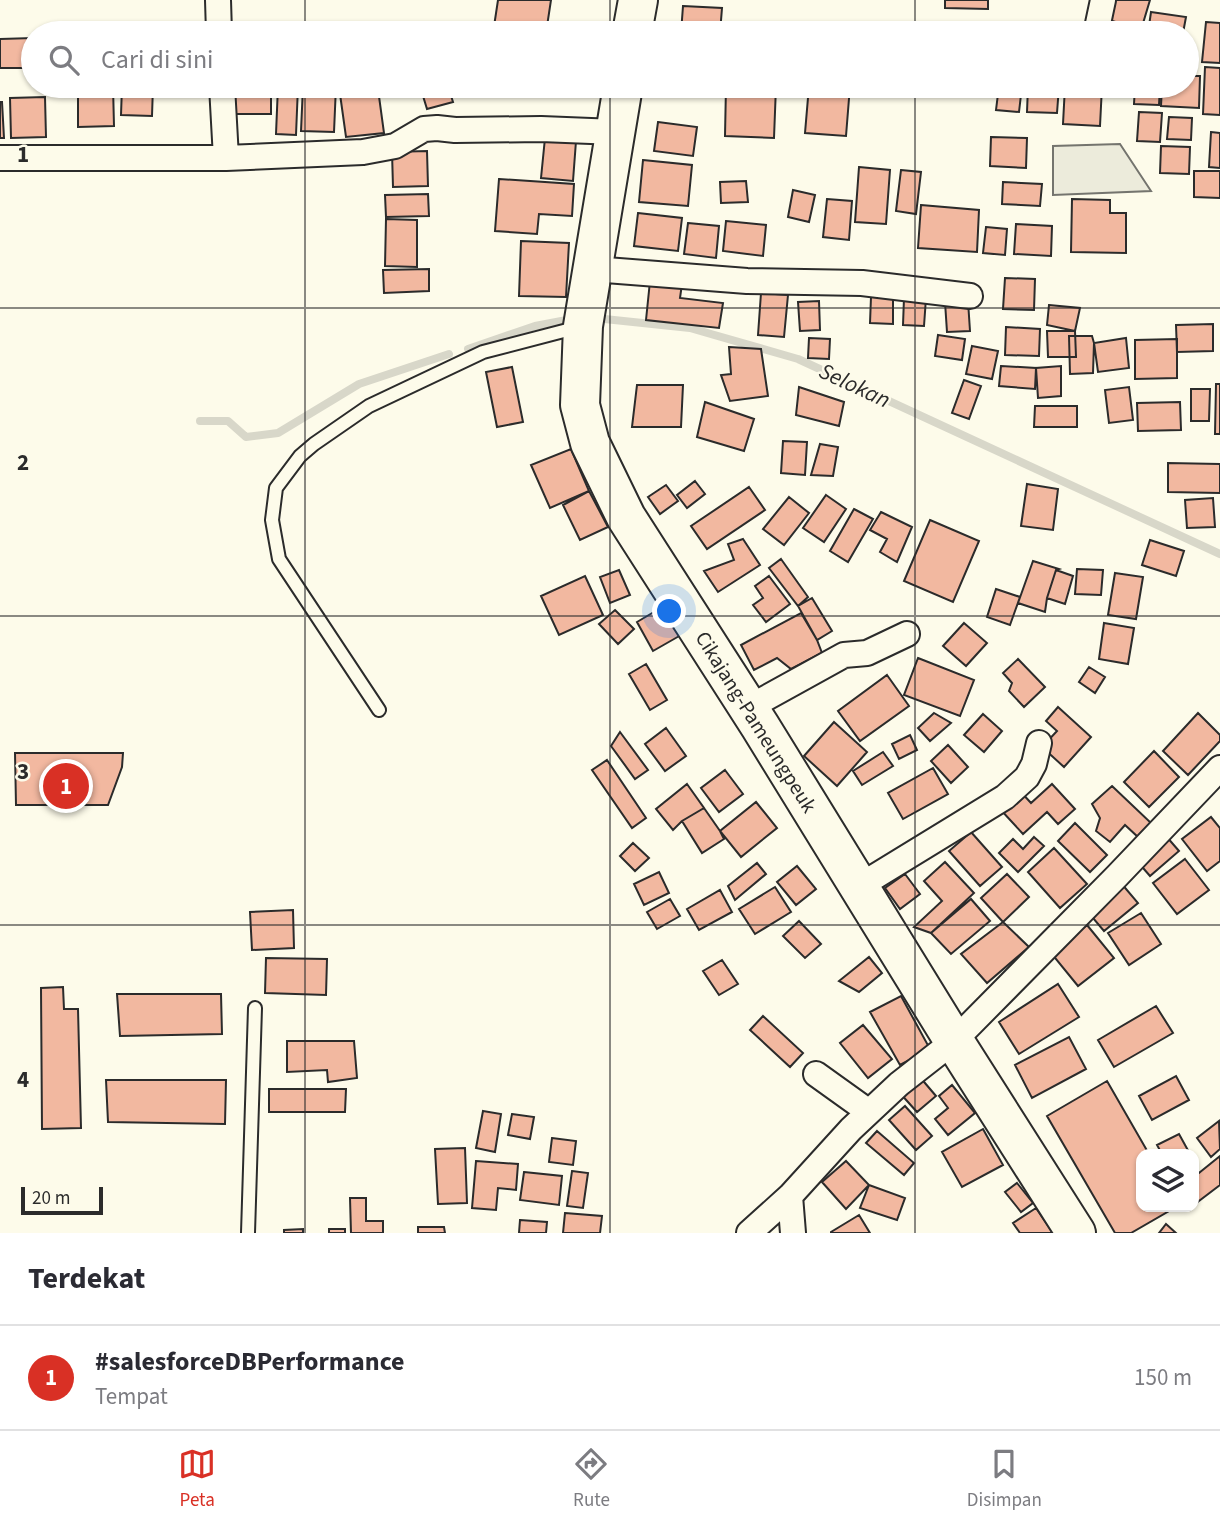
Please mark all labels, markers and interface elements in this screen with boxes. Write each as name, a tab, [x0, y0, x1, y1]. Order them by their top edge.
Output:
search box	[21, 21, 1199, 98]
icon: search	[45, 41, 83, 79]
text: Cari di sini	[101, 41, 214, 78]
text: 1	[17, 138, 29, 171]
water label: Selokan	[814, 355, 896, 416]
text: 2	[17, 446, 29, 479]
your location	[652, 594, 686, 628]
street label: Cikajang-Pameungpeuk	[688, 625, 824, 819]
text: 3	[17, 755, 29, 788]
pin: 1	[43, 760, 89, 812]
text: 4	[17, 1063, 29, 1096]
map controls	[1136, 1149, 1199, 1212]
button: layers	[1136, 1149, 1199, 1212]
scale bar	[21, 1184, 103, 1216]
text: 20 m	[32, 1185, 70, 1212]
text: Terdekat	[28, 1257, 145, 1300]
text: #salesforceDBPerformance	[95, 1343, 405, 1380]
text: 1	[45, 1361, 57, 1394]
text: 150 m	[1134, 1361, 1192, 1394]
text: Tempat	[95, 1380, 168, 1413]
tab: Peta	[178, 1445, 216, 1514]
tab: Rute	[572, 1445, 610, 1514]
tab: Disimpan	[967, 1445, 1042, 1514]

